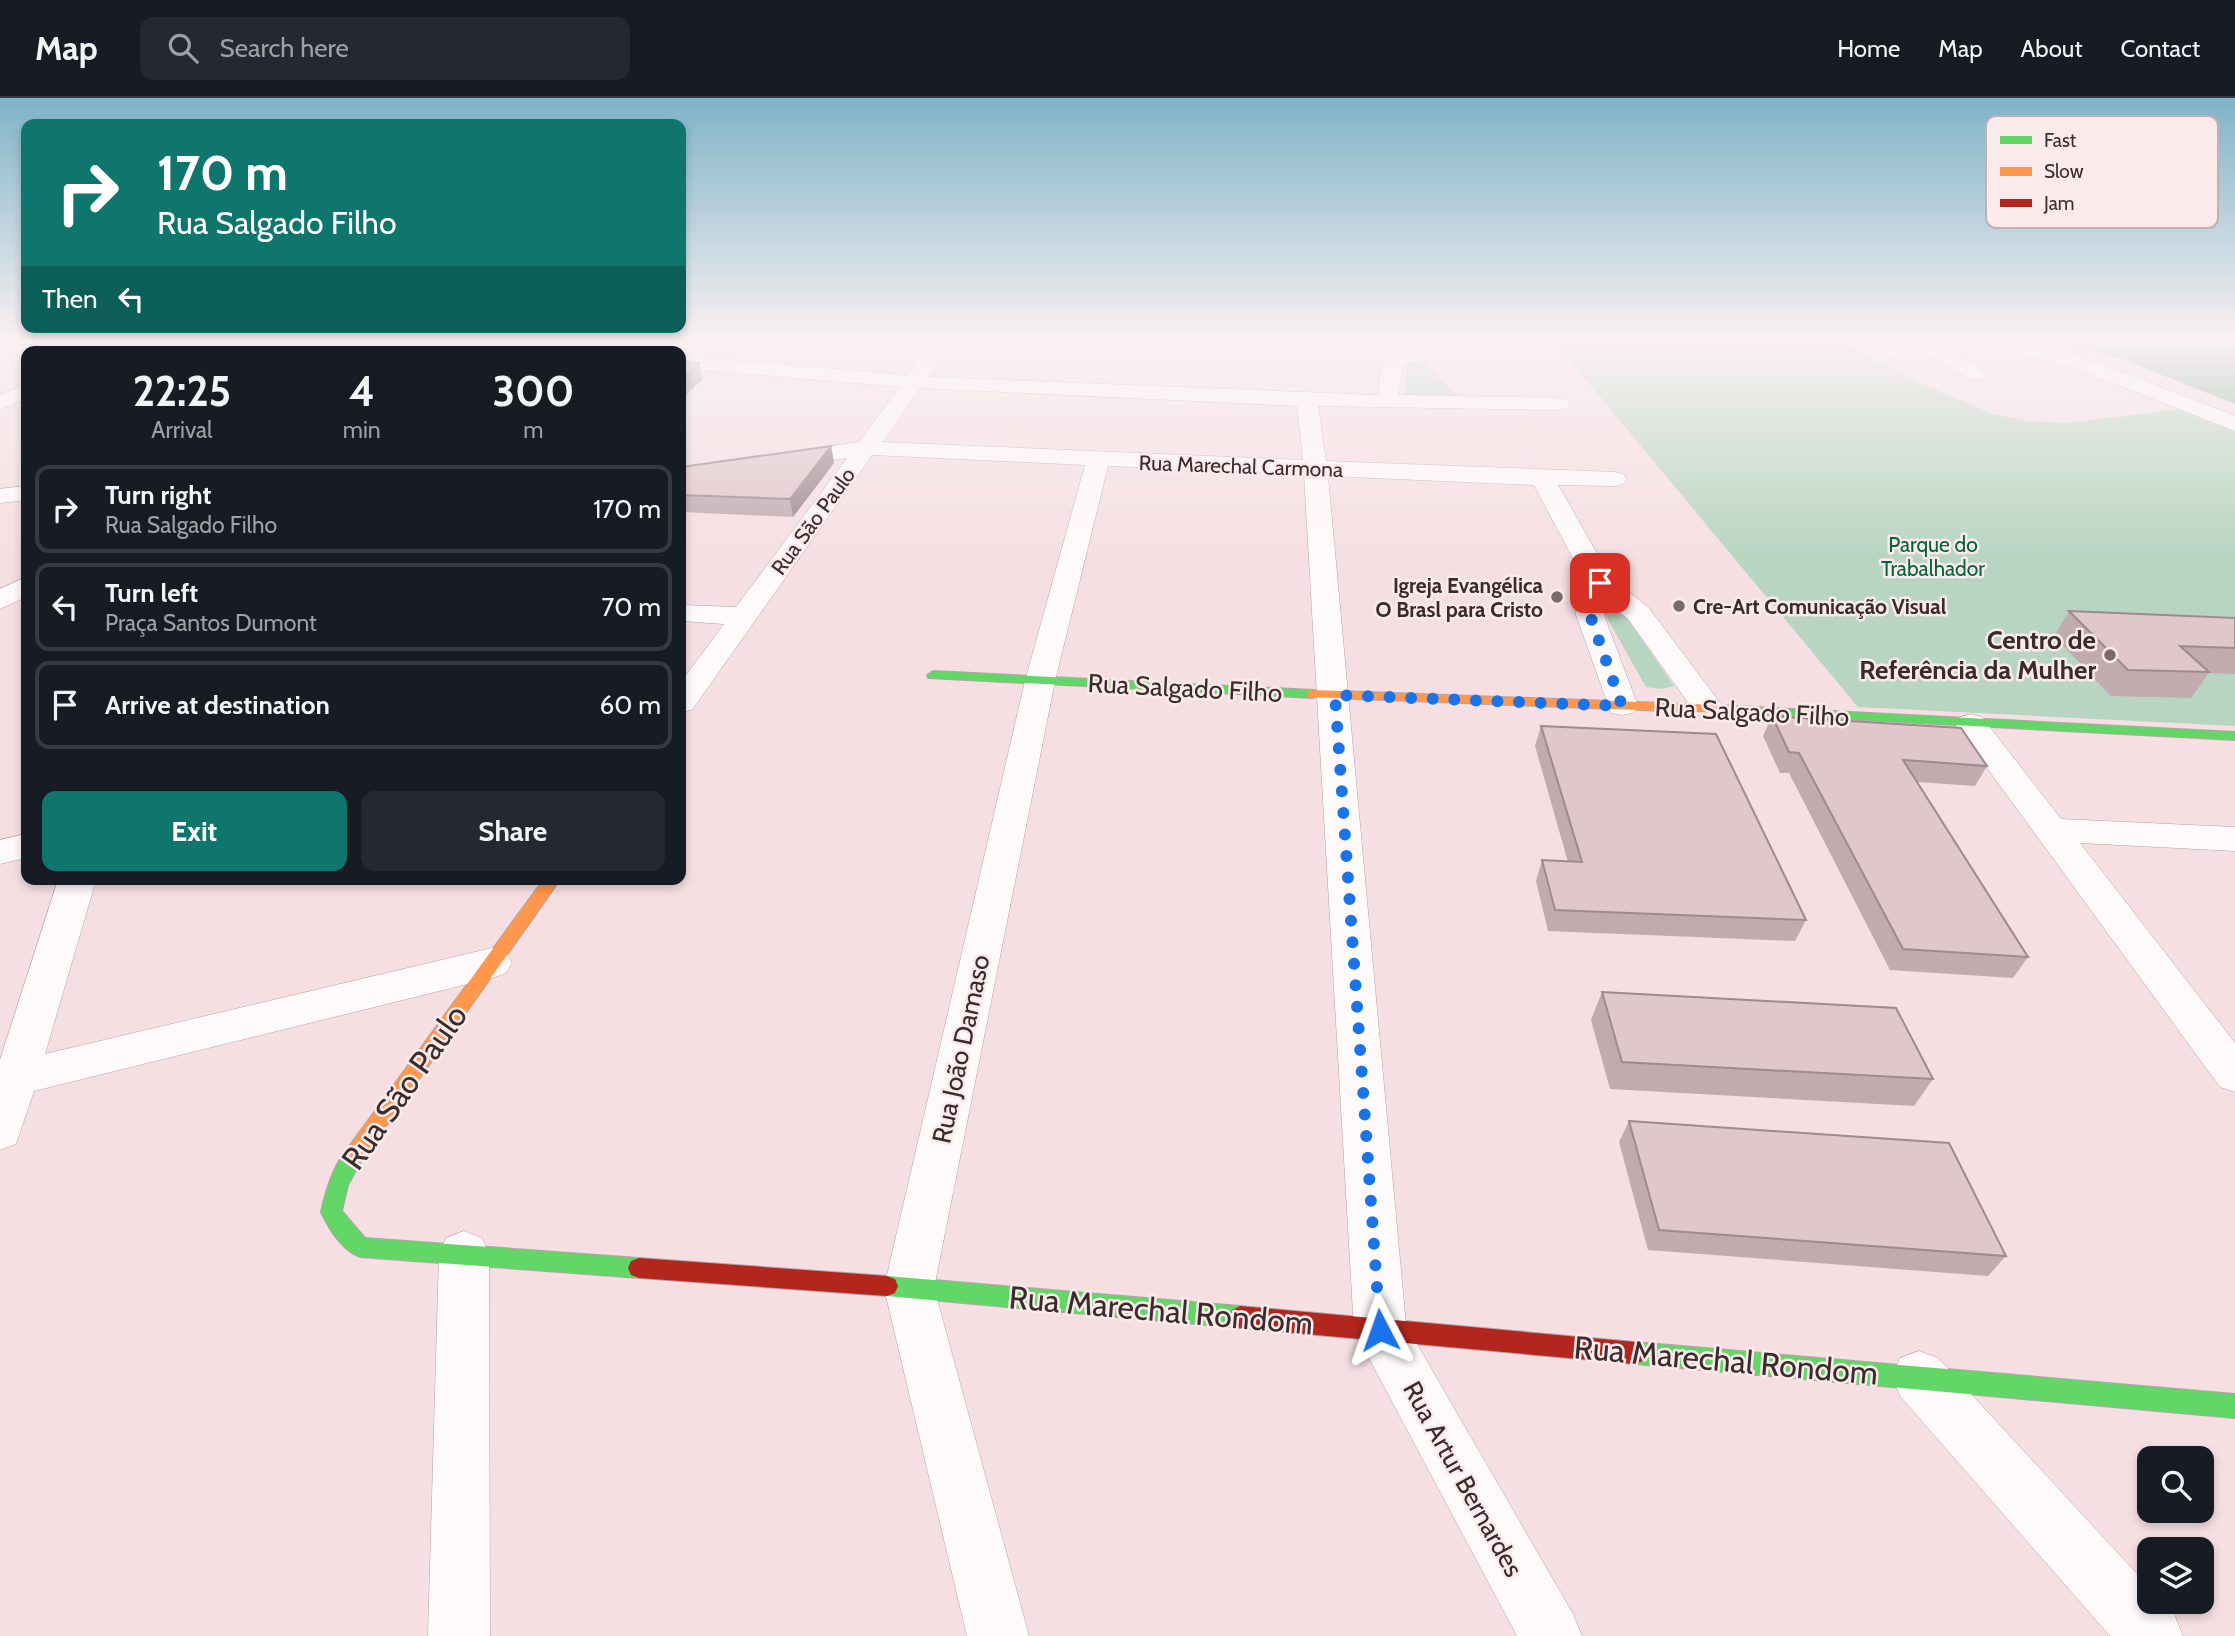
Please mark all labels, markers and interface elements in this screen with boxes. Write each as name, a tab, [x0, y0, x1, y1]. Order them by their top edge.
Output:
search box	[140, 17, 630, 80]
text: Map	[35, 28, 98, 68]
icon: search	[164, 29, 202, 67]
text: Search here	[220, 32, 349, 64]
text: Home	[1837, 34, 1900, 63]
text: Map	[1938, 34, 1983, 63]
text: About	[2021, 34, 2083, 63]
text: Contact	[2121, 34, 2200, 63]
legend	[1986, 116, 2218, 228]
text: Fast	[2044, 129, 2077, 152]
text: 170 m	[157, 143, 288, 202]
icon: right	[42, 147, 133, 238]
text: Slow	[2044, 160, 2084, 183]
text: Jam	[2043, 192, 2074, 215]
text: Rua Salgado Filho	[157, 203, 397, 242]
icon: left	[112, 280, 150, 318]
text: Then	[42, 283, 98, 315]
text: 22:25	[133, 365, 231, 417]
text: 4	[349, 365, 375, 417]
text: 300	[492, 365, 574, 417]
text: Arrival	[151, 416, 213, 444]
text: min	[343, 416, 381, 444]
text: m	[523, 416, 543, 444]
street label: Rua Marechal Carmona	[1138, 450, 1344, 482]
street label: Rua São Paulo	[766, 463, 860, 579]
text: Turn right	[105, 479, 211, 511]
icon: right	[46, 490, 84, 528]
text: 170 m	[593, 493, 661, 525]
text: Rua Salgado Filho	[105, 511, 277, 539]
park label: Parque do Trabalhador	[1881, 532, 1985, 581]
pin	[1570, 553, 1630, 613]
icon: arrive	[1581, 564, 1619, 602]
place label: Igreja Evangélica O Brasl para Cristo	[1376, 573, 1544, 622]
text: Turn left	[105, 577, 198, 609]
icon: left	[46, 588, 84, 626]
marker: Igreja Evangélica O Brasl para Cristo	[1549, 589, 1565, 605]
text: 70 m	[601, 591, 661, 623]
place label: Cre-Art Comunicação Visual	[1693, 594, 1947, 619]
marker: Cre-Art Comunicação Visual	[1671, 598, 1687, 614]
text: Praça Santos Dumont	[105, 609, 317, 637]
place label: Centro de Referência da Mulher	[1859, 624, 2096, 686]
marker: Centro de Referência da Mulher	[2102, 647, 2118, 663]
street label: Rua Salgado Filho	[1087, 667, 1283, 709]
icon: arrive	[46, 686, 84, 724]
text: Arrive at destination	[105, 689, 330, 721]
text: 60 m	[599, 689, 661, 721]
street label: Rua Salgado Filho	[1654, 691, 1850, 733]
button: Exit	[42, 791, 347, 871]
button: Share	[361, 791, 665, 871]
street label: Rua João Damaso	[925, 952, 997, 1146]
street label: Rua São Paulo	[333, 997, 475, 1177]
street label: Rua Marechal Rondom	[1007, 1277, 1315, 1343]
position arrow	[1343, 1293, 1417, 1367]
street label: Rua Marechal Rondom	[1572, 1327, 1880, 1393]
street label: Rua Artur Bernardes	[1396, 1376, 1530, 1582]
map controls	[2137, 1446, 2214, 1614]
button: search	[2137, 1446, 2214, 1523]
button: layers	[2137, 1537, 2214, 1614]

